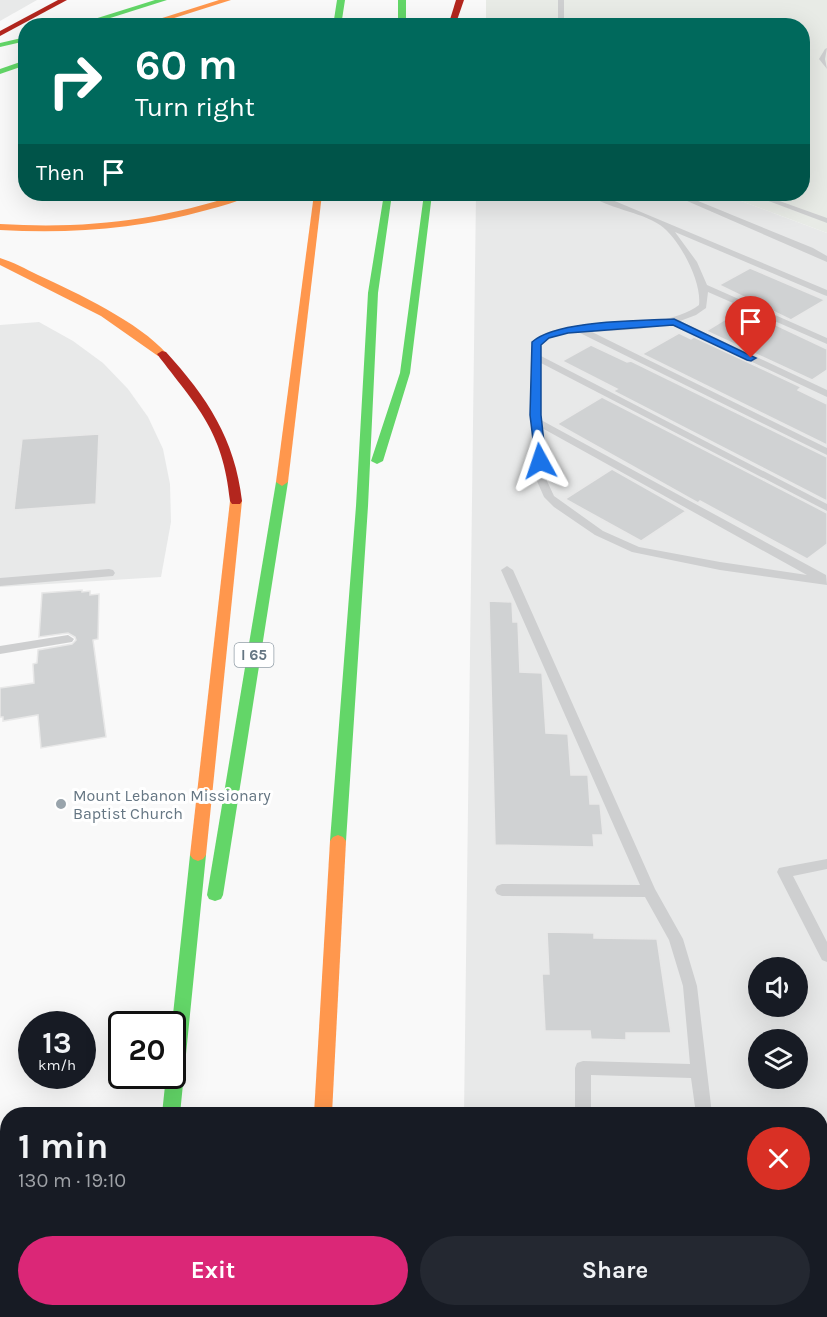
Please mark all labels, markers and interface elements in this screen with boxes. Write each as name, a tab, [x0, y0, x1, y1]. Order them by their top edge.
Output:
text: 60 m	[135, 40, 238, 90]
icon: right	[36, 42, 114, 120]
text: Turn right	[135, 91, 255, 123]
icon: arrive	[97, 156, 130, 189]
text: Then	[36, 160, 85, 186]
pin	[725, 296, 776, 358]
icon: arrive	[734, 305, 767, 338]
position arrow	[508, 429, 572, 493]
road number: I 65	[234, 643, 274, 667]
place label: Mount Lebanon Missionary Baptist Church	[73, 786, 271, 823]
marker: Mount Lebanon Missionary Baptist Church	[54, 797, 68, 811]
map controls	[748, 957, 808, 1089]
button: sound	[748, 957, 808, 1017]
speed limit sign: 20	[108, 1011, 186, 1089]
text: 13	[42, 1025, 72, 1061]
button: layers	[748, 1029, 808, 1089]
text: km/h	[38, 1056, 76, 1074]
text: 1 min	[18, 1125, 108, 1167]
button: close	[747, 1127, 810, 1190]
text: 130 m · 19:10	[18, 1169, 126, 1192]
button: Exit	[18, 1236, 408, 1305]
button: Share	[420, 1236, 810, 1305]

